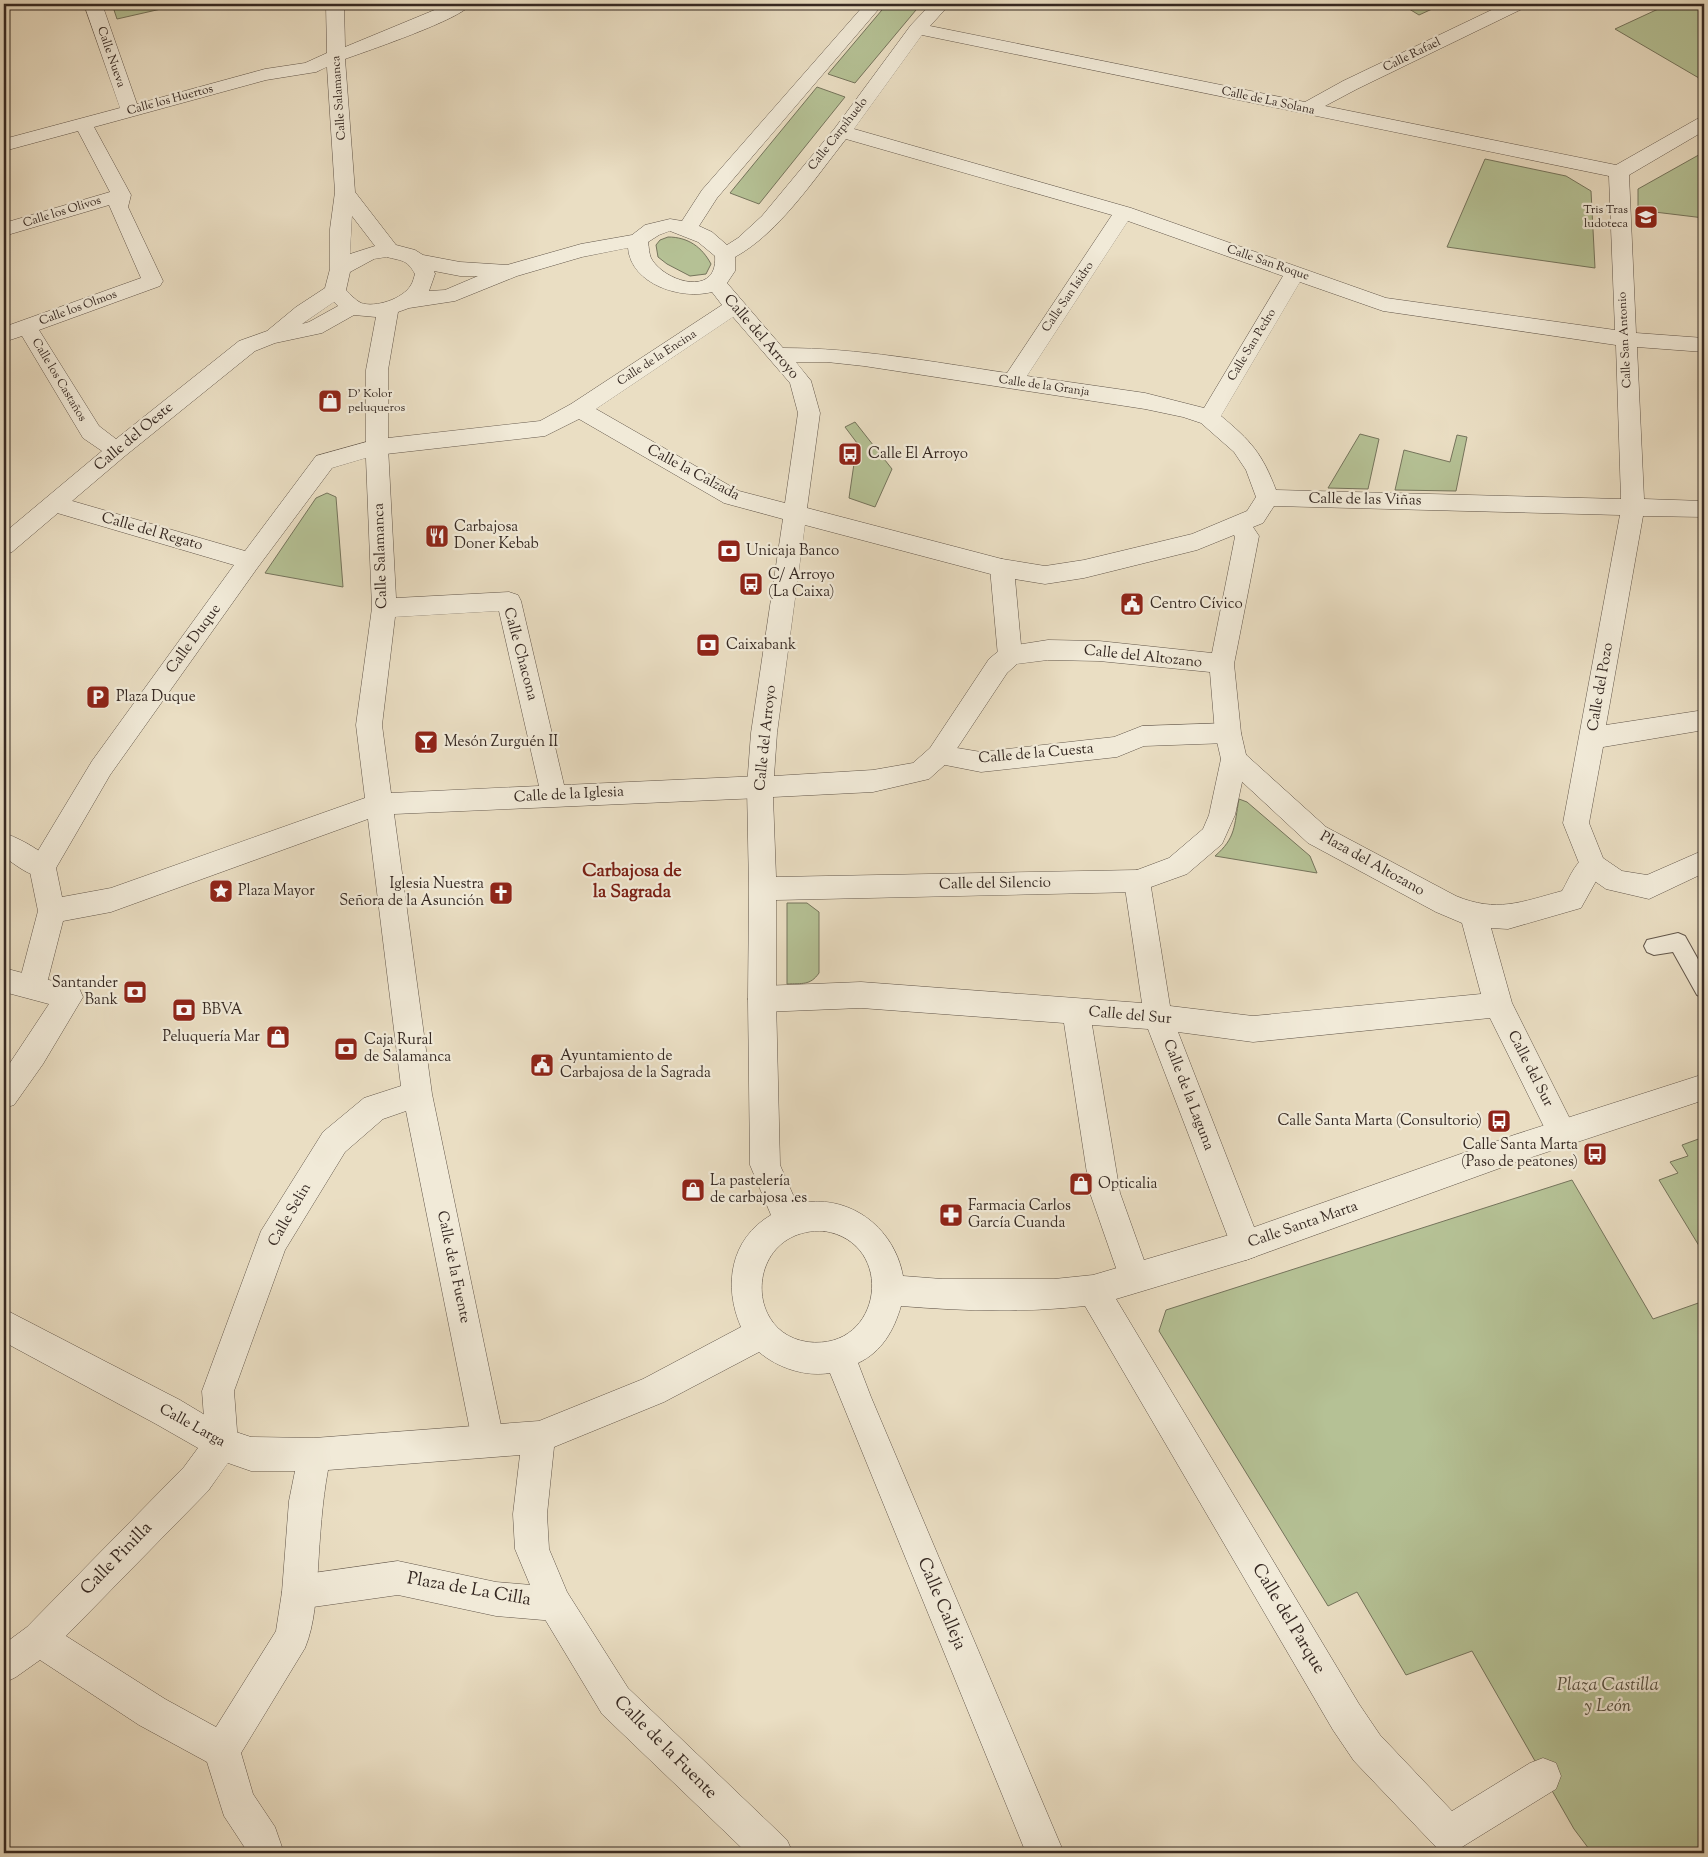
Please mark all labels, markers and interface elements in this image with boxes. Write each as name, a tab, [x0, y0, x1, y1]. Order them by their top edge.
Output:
street label: Calle Nueva	[92, 24, 130, 90]
street label: Calle Rafael	[1380, 33, 1445, 77]
street label: Calle Salamanca	[327, 55, 351, 141]
street label: Calle los Huertos	[125, 80, 215, 120]
street label: Calle de La Solana	[1220, 82, 1317, 120]
street label: Calle Carpihuelo	[804, 93, 873, 174]
street label: Calle los Olivos	[21, 191, 104, 232]
place label: Tris Tras ludoteca	[1583, 201, 1628, 233]
school or university icon: Tris Tras ludoteca	[1633, 204, 1659, 230]
street label: Calle San Roque	[1224, 240, 1312, 286]
street label: Calle San Isidro	[1038, 258, 1099, 336]
street label: Calle los Olmos	[37, 286, 120, 330]
street label: Calle del Arroyo	[718, 290, 804, 384]
street label: Calle San Antonio	[1613, 291, 1637, 389]
street label: Calle San Pedro	[1223, 305, 1281, 385]
street label: Calle de la Encina	[614, 325, 701, 391]
street label: Calle los Castaños	[27, 335, 91, 425]
street label: Calle de la Granja	[997, 371, 1091, 401]
place label: D' Kolor peluqueros	[348, 385, 405, 417]
shop icon: D' Kolor peluqueros	[317, 388, 343, 414]
street label: Calle del Oeste	[90, 398, 178, 476]
street label: Calle la Calzada	[643, 440, 743, 506]
bus stop icon: Calle El Arroyo	[837, 441, 863, 467]
place label: Calle El Arroyo	[868, 444, 968, 465]
street label: Calle de las Viñas	[1308, 489, 1422, 511]
street label: Calle Salamanca	[369, 503, 393, 609]
street label: Calle del Regato	[99, 507, 205, 557]
place label: Carbajosa Doner Kebab	[454, 517, 539, 555]
restaurant icon: Carbajosa Doner Kebab	[424, 523, 450, 549]
bank icon: Unicaja Banco	[716, 538, 742, 564]
place label: Unicaja Banco	[746, 541, 839, 562]
place label: C/ Arroyo (La Caixa)	[768, 565, 835, 603]
bus stop icon: C/ Arroyo (La Caixa)	[738, 571, 764, 597]
public building icon: Centro Cívico	[1119, 591, 1145, 617]
place label: Centro Cívico	[1150, 594, 1243, 615]
street label: Calle Duque	[162, 600, 226, 678]
street label: Calle Chacona	[497, 605, 543, 703]
bank icon: Caixabank	[695, 632, 721, 658]
place label: Caixabank	[726, 635, 796, 656]
street label: Calle del Altozano	[1083, 640, 1203, 674]
street label: Calle del Pozo	[1583, 641, 1619, 733]
parking icon: Plaza Duque	[85, 684, 111, 710]
street label: Calle del Arroyo	[750, 684, 782, 792]
place label: Plaza Duque	[116, 687, 196, 708]
bar icon: Mesón Zurguén II	[413, 729, 439, 755]
place label: Mesón Zurguén II	[444, 732, 558, 753]
street label: Calle de la Cuesta	[978, 739, 1095, 769]
street label: Calle de la Iglesia	[513, 782, 625, 808]
street label: Plaza del Altozano	[1316, 826, 1428, 902]
district label: Carbajosa de la Sagrada	[582, 859, 682, 906]
street label: Calle del Silencio	[939, 873, 1051, 895]
place label: Iglesia Nuestra Señora de la Asunción	[339, 874, 484, 912]
place icon: Plaza Mayor	[208, 878, 234, 904]
church icon: Iglesia Nuestra Señora de la Asunción	[488, 880, 514, 906]
place label: Plaza Mayor	[238, 881, 315, 902]
place label: Santander Bank	[52, 973, 118, 1011]
bank icon: Santander Bank	[122, 979, 148, 1005]
bank icon: BBVA	[171, 997, 197, 1023]
place label: BBVA	[202, 1000, 243, 1021]
street label: Calle del Sur	[1088, 1002, 1173, 1030]
shop icon: Peluquería Mar	[265, 1024, 291, 1050]
place label: Peluquería Mar	[163, 1027, 260, 1048]
street label: Calle del Sur	[1502, 1027, 1558, 1111]
place label: Caja Rural de Salamanca	[364, 1030, 451, 1068]
bank icon: Caja Rural de Salamanca	[333, 1036, 359, 1062]
street label: Calle de la Laguna	[1157, 1036, 1219, 1154]
place label: Ayuntamiento de Carbajosa de la Sagrada	[560, 1046, 711, 1084]
public building icon: Ayuntamiento de Carbajosa de la Sagrada	[529, 1052, 555, 1078]
bus stop icon: Calle Santa Marta (Consultorio)	[1486, 1108, 1512, 1134]
place label: Calle Santa Marta (Consultorio)	[1277, 1111, 1482, 1132]
place label: Calle Santa Marta (Paso de peatones)	[1461, 1135, 1578, 1173]
bus stop icon: Calle Santa Marta (Paso de peatones)	[1582, 1141, 1608, 1167]
place label: La pastelería de carbajosa .es	[710, 1171, 807, 1209]
shop icon: Opticalia	[1068, 1171, 1094, 1197]
place label: Opticalia	[1098, 1174, 1158, 1195]
shop icon: La pastelería de carbajosa .es	[680, 1177, 706, 1203]
street label: Calle Selin	[263, 1179, 317, 1251]
place label: Farmacia Carlos García Cuanda	[968, 1196, 1071, 1234]
street label: Calle Santa Marta	[1245, 1196, 1361, 1254]
pharmacy icon: Farmacia Carlos García Cuanda	[938, 1202, 964, 1228]
street label: Calle de la Fuente	[431, 1209, 475, 1325]
street label: Calle Larga	[155, 1399, 229, 1453]
street label: Calle Pinilla	[75, 1516, 159, 1602]
street label: Calle Calleja	[910, 1554, 972, 1654]
street label: Calle del Parque	[1245, 1559, 1331, 1679]
street label: Plaza de La Cilla	[405, 1566, 533, 1614]
park label: Plaza Castilla y León	[1557, 1673, 1659, 1720]
street label: Calle de la Fuente	[607, 1690, 723, 1806]

